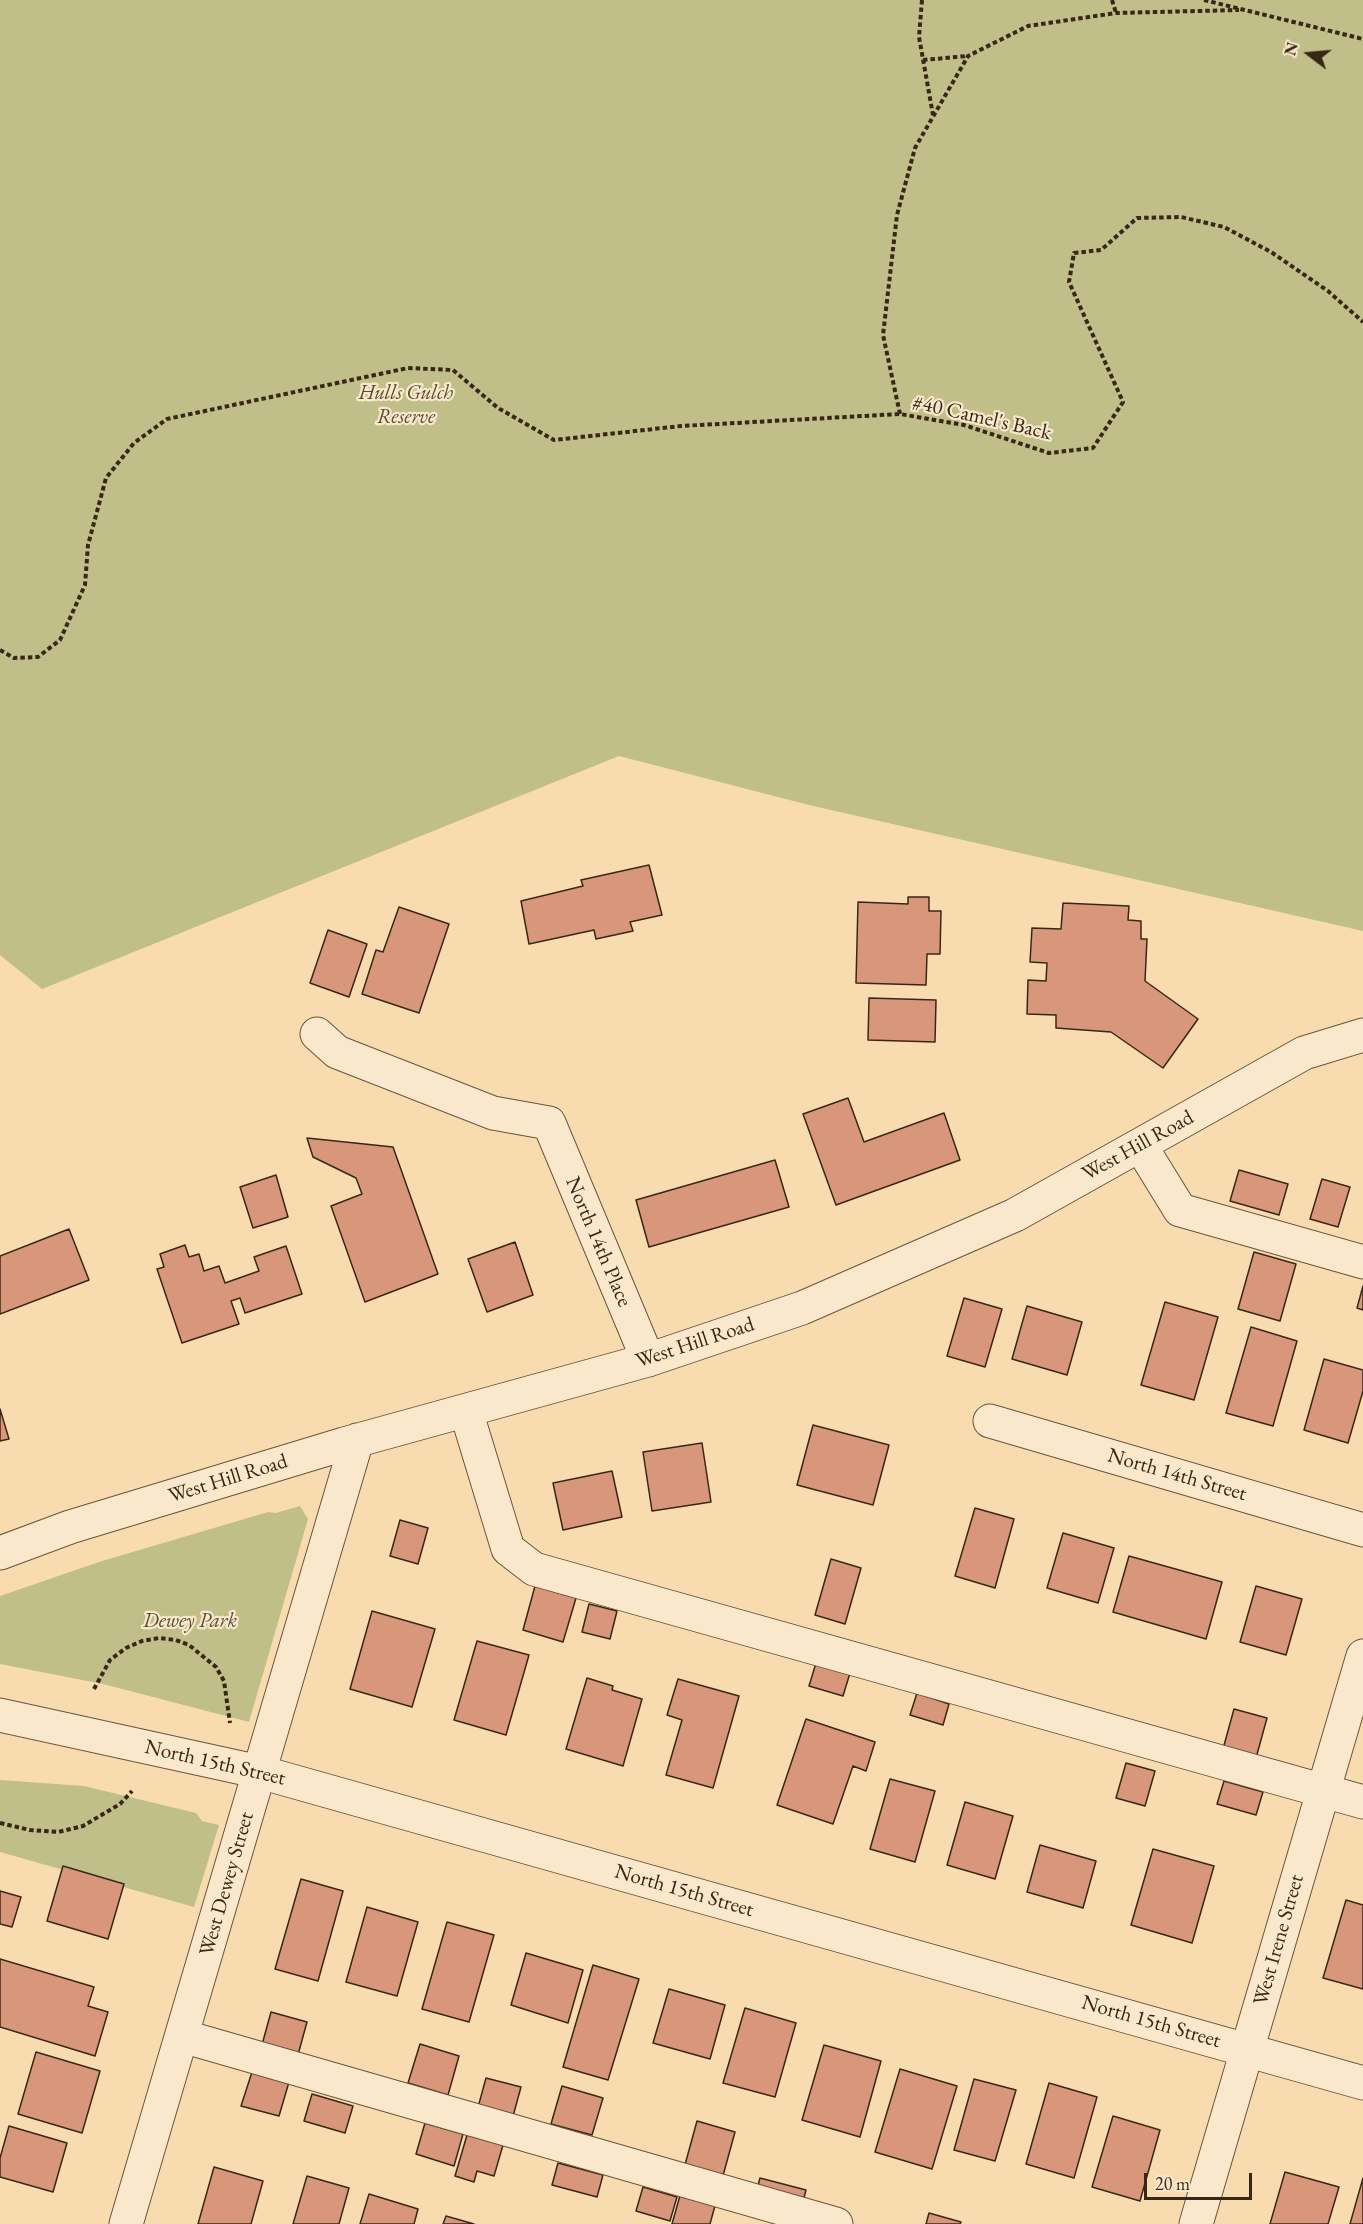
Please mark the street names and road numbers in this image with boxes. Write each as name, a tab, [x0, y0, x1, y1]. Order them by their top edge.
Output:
street label: #40 Camel's Back	[910, 390, 1054, 446]
street label: West Hill Road	[1078, 1105, 1198, 1187]
street label: North 14th Place	[559, 1173, 637, 1311]
street label: West Hill Road	[632, 1312, 758, 1374]
street label: North 14th Street	[1105, 1443, 1249, 1507]
street label: West Hill Road	[165, 1449, 291, 1509]
street label: North 15th Street	[142, 1735, 288, 1791]
street label: West Dewey Street	[194, 1809, 260, 1959]
street label: North 15th Street	[612, 1859, 756, 1923]
street label: West Irene Street	[1248, 1872, 1310, 2008]
street label: North 15th Street	[1079, 1990, 1223, 2054]

